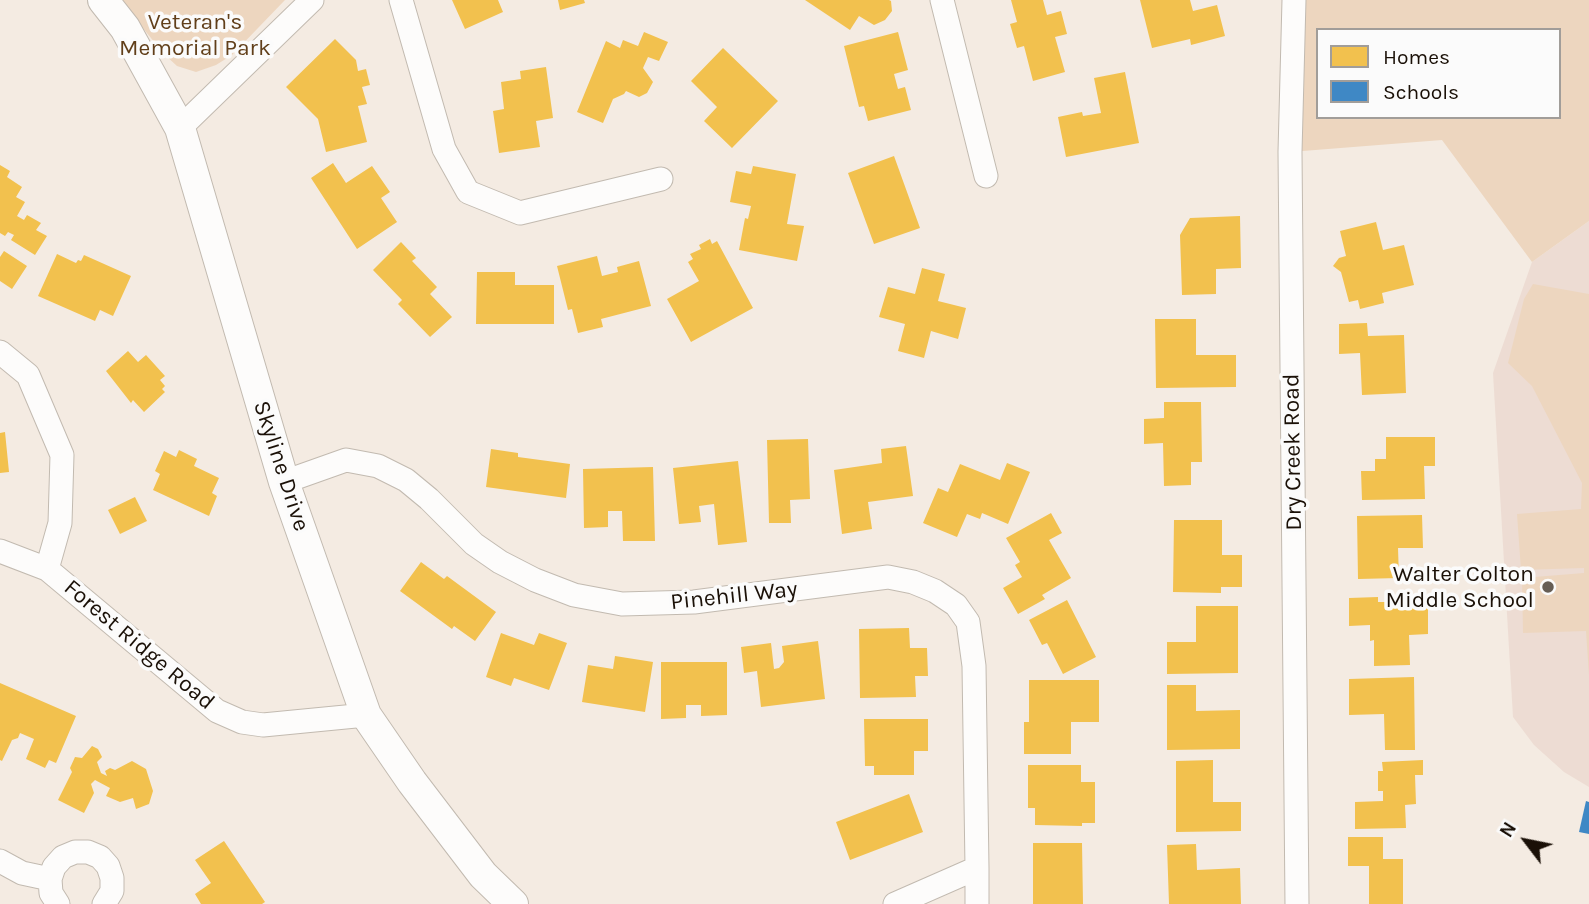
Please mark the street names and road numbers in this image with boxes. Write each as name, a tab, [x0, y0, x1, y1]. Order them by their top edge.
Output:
street label: Dry Creek Road	[1278, 373, 1308, 531]
street label: Skyline Drive	[247, 397, 315, 535]
street label: Forest Ridge Road	[58, 574, 220, 716]
street label: Pinehill Way	[669, 576, 799, 616]

